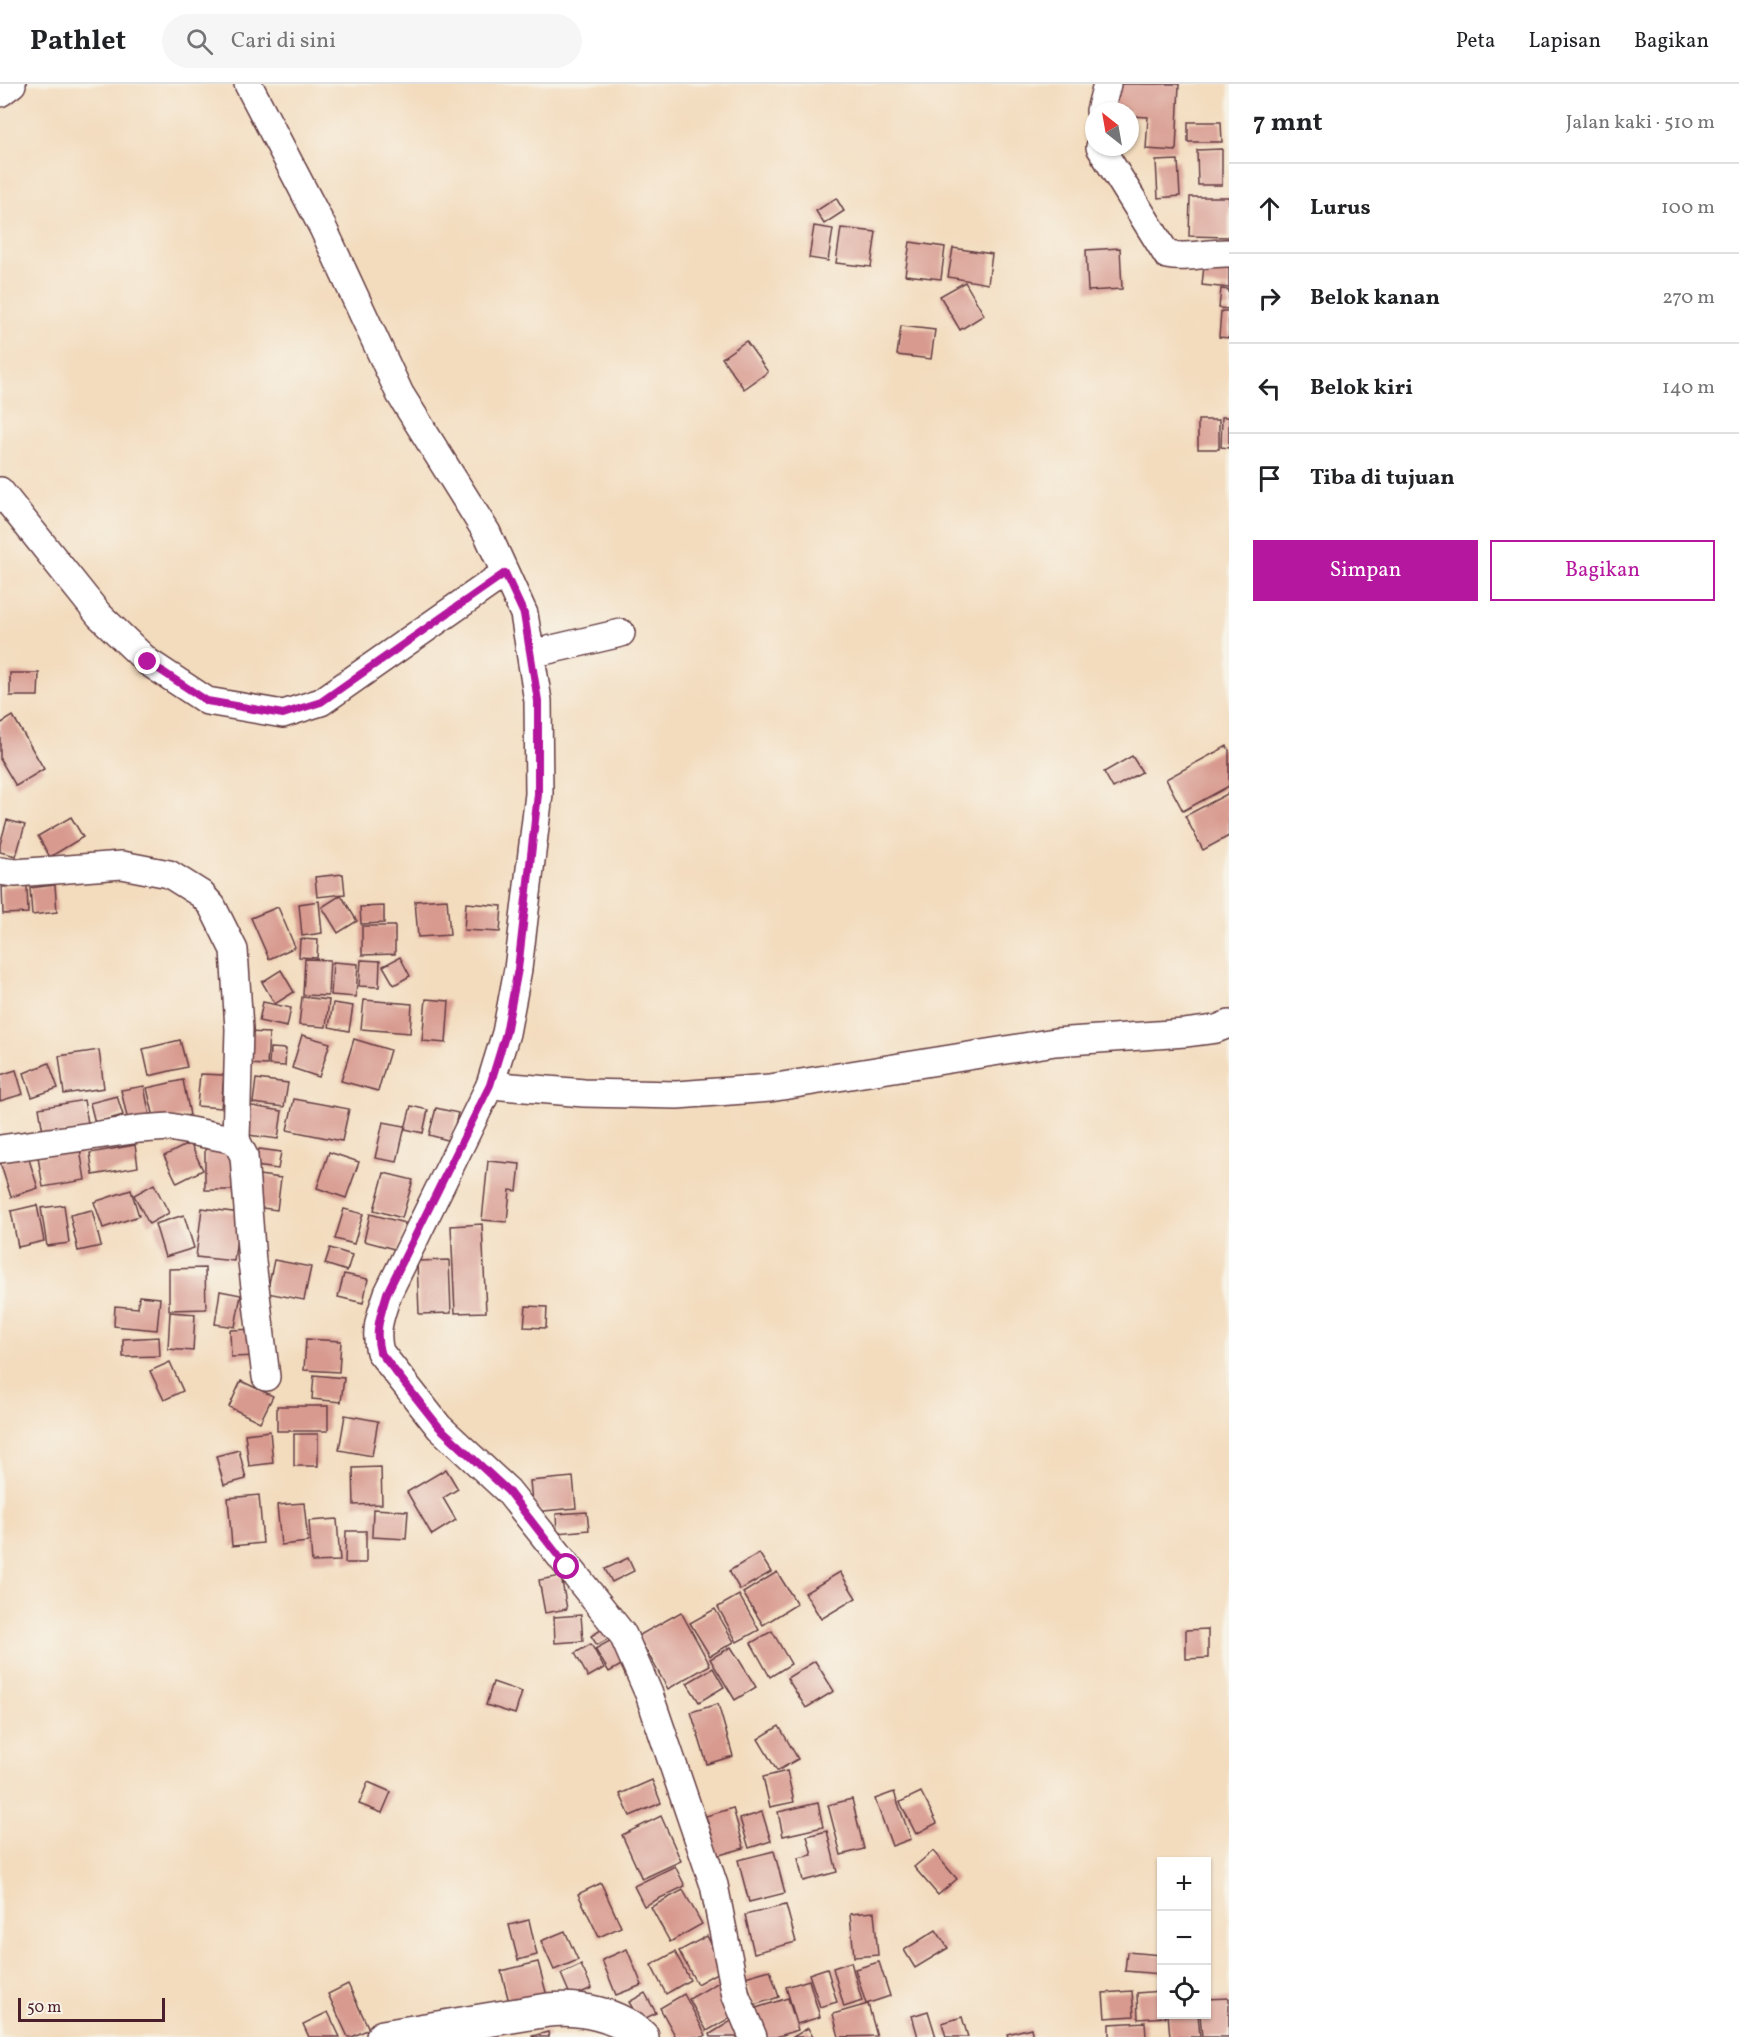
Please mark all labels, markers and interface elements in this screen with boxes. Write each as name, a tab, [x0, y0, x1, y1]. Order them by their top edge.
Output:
search box	[162, 14, 582, 68]
text: Pathlet	[30, 22, 126, 61]
icon: search	[183, 25, 216, 58]
text: Cari di sini	[231, 26, 336, 57]
text: Peta	[1456, 27, 1495, 56]
text: Lapisan	[1528, 27, 1601, 56]
text: Bagikan	[1634, 27, 1709, 56]
north arrow	[1085, 102, 1139, 156]
text: 7 mnt	[1253, 105, 1322, 141]
text: Jalan kaki · 510 m	[1566, 109, 1715, 137]
icon: ahead	[1253, 192, 1286, 225]
text: Lurus	[1310, 193, 1371, 224]
text: 100 m	[1661, 194, 1715, 222]
icon: right	[1253, 282, 1286, 315]
text: Belok kanan	[1310, 283, 1440, 314]
text: 270 m	[1662, 284, 1715, 312]
icon: left	[1253, 372, 1286, 405]
text: Belok kiri	[1310, 373, 1413, 404]
text: 140 m	[1662, 374, 1715, 402]
icon: arrive	[1253, 462, 1286, 495]
text: Tiba di tujuan	[1310, 463, 1455, 494]
button: Simpan	[1253, 540, 1478, 601]
button: Bagikan	[1490, 540, 1715, 601]
route end	[134, 648, 160, 674]
route start	[553, 1553, 579, 1579]
map controls	[1157, 1857, 1211, 2019]
button: +	[1157, 1857, 1211, 1911]
button: −	[1157, 1911, 1211, 1965]
button: locate	[1157, 1965, 1211, 2019]
scale bar	[18, 1995, 165, 2022]
text: 50 m	[27, 1997, 61, 2019]

